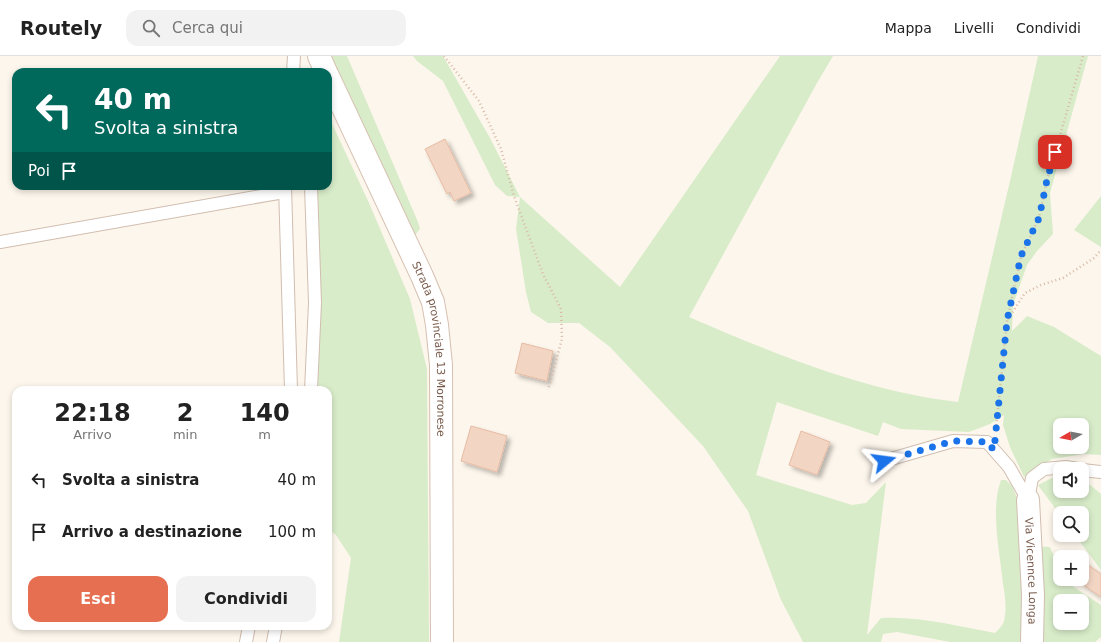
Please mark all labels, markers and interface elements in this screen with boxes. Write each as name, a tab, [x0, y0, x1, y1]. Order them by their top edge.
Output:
search box	[126, 10, 406, 46]
text: Routely	[20, 17, 102, 39]
icon: search	[140, 17, 162, 39]
text: Cerca qui	[172, 19, 243, 37]
text: Mappa	[885, 20, 932, 36]
text: Livelli	[954, 20, 994, 36]
text: Condividi	[1016, 20, 1081, 36]
text: 40 m	[94, 83, 172, 116]
icon: left	[28, 84, 80, 136]
text: Svolta a sinistra	[94, 117, 238, 138]
pin	[1038, 135, 1072, 169]
icon: arrive	[1044, 141, 1066, 163]
icon: arrive	[58, 160, 80, 182]
text: Poi	[28, 162, 50, 180]
street label: Strada provinciale 13 Morronese	[410, 259, 448, 437]
text: 22:18	[54, 399, 131, 427]
text: 2	[177, 399, 193, 427]
text: 140	[240, 399, 290, 427]
north arrow	[1053, 418, 1089, 454]
map controls	[1053, 418, 1089, 630]
text: Arrivo	[73, 427, 112, 442]
text: min	[173, 427, 197, 442]
text: m	[258, 427, 271, 442]
position arrow	[863, 440, 905, 482]
button: sound	[1053, 462, 1089, 498]
icon: left	[28, 469, 50, 491]
text: Svolta a sinistra	[62, 471, 199, 489]
text: 40 m	[278, 471, 316, 489]
button: search	[1053, 506, 1089, 542]
street label: Via Vicennce Longa	[1022, 517, 1040, 625]
icon: arrive	[28, 521, 50, 543]
text: Arrivo a destinazione	[62, 523, 242, 541]
text: 100 m	[268, 523, 316, 541]
button: +	[1053, 550, 1089, 586]
button: Esci	[28, 576, 168, 622]
button: Condividi	[176, 576, 316, 622]
button: −	[1053, 594, 1089, 630]

